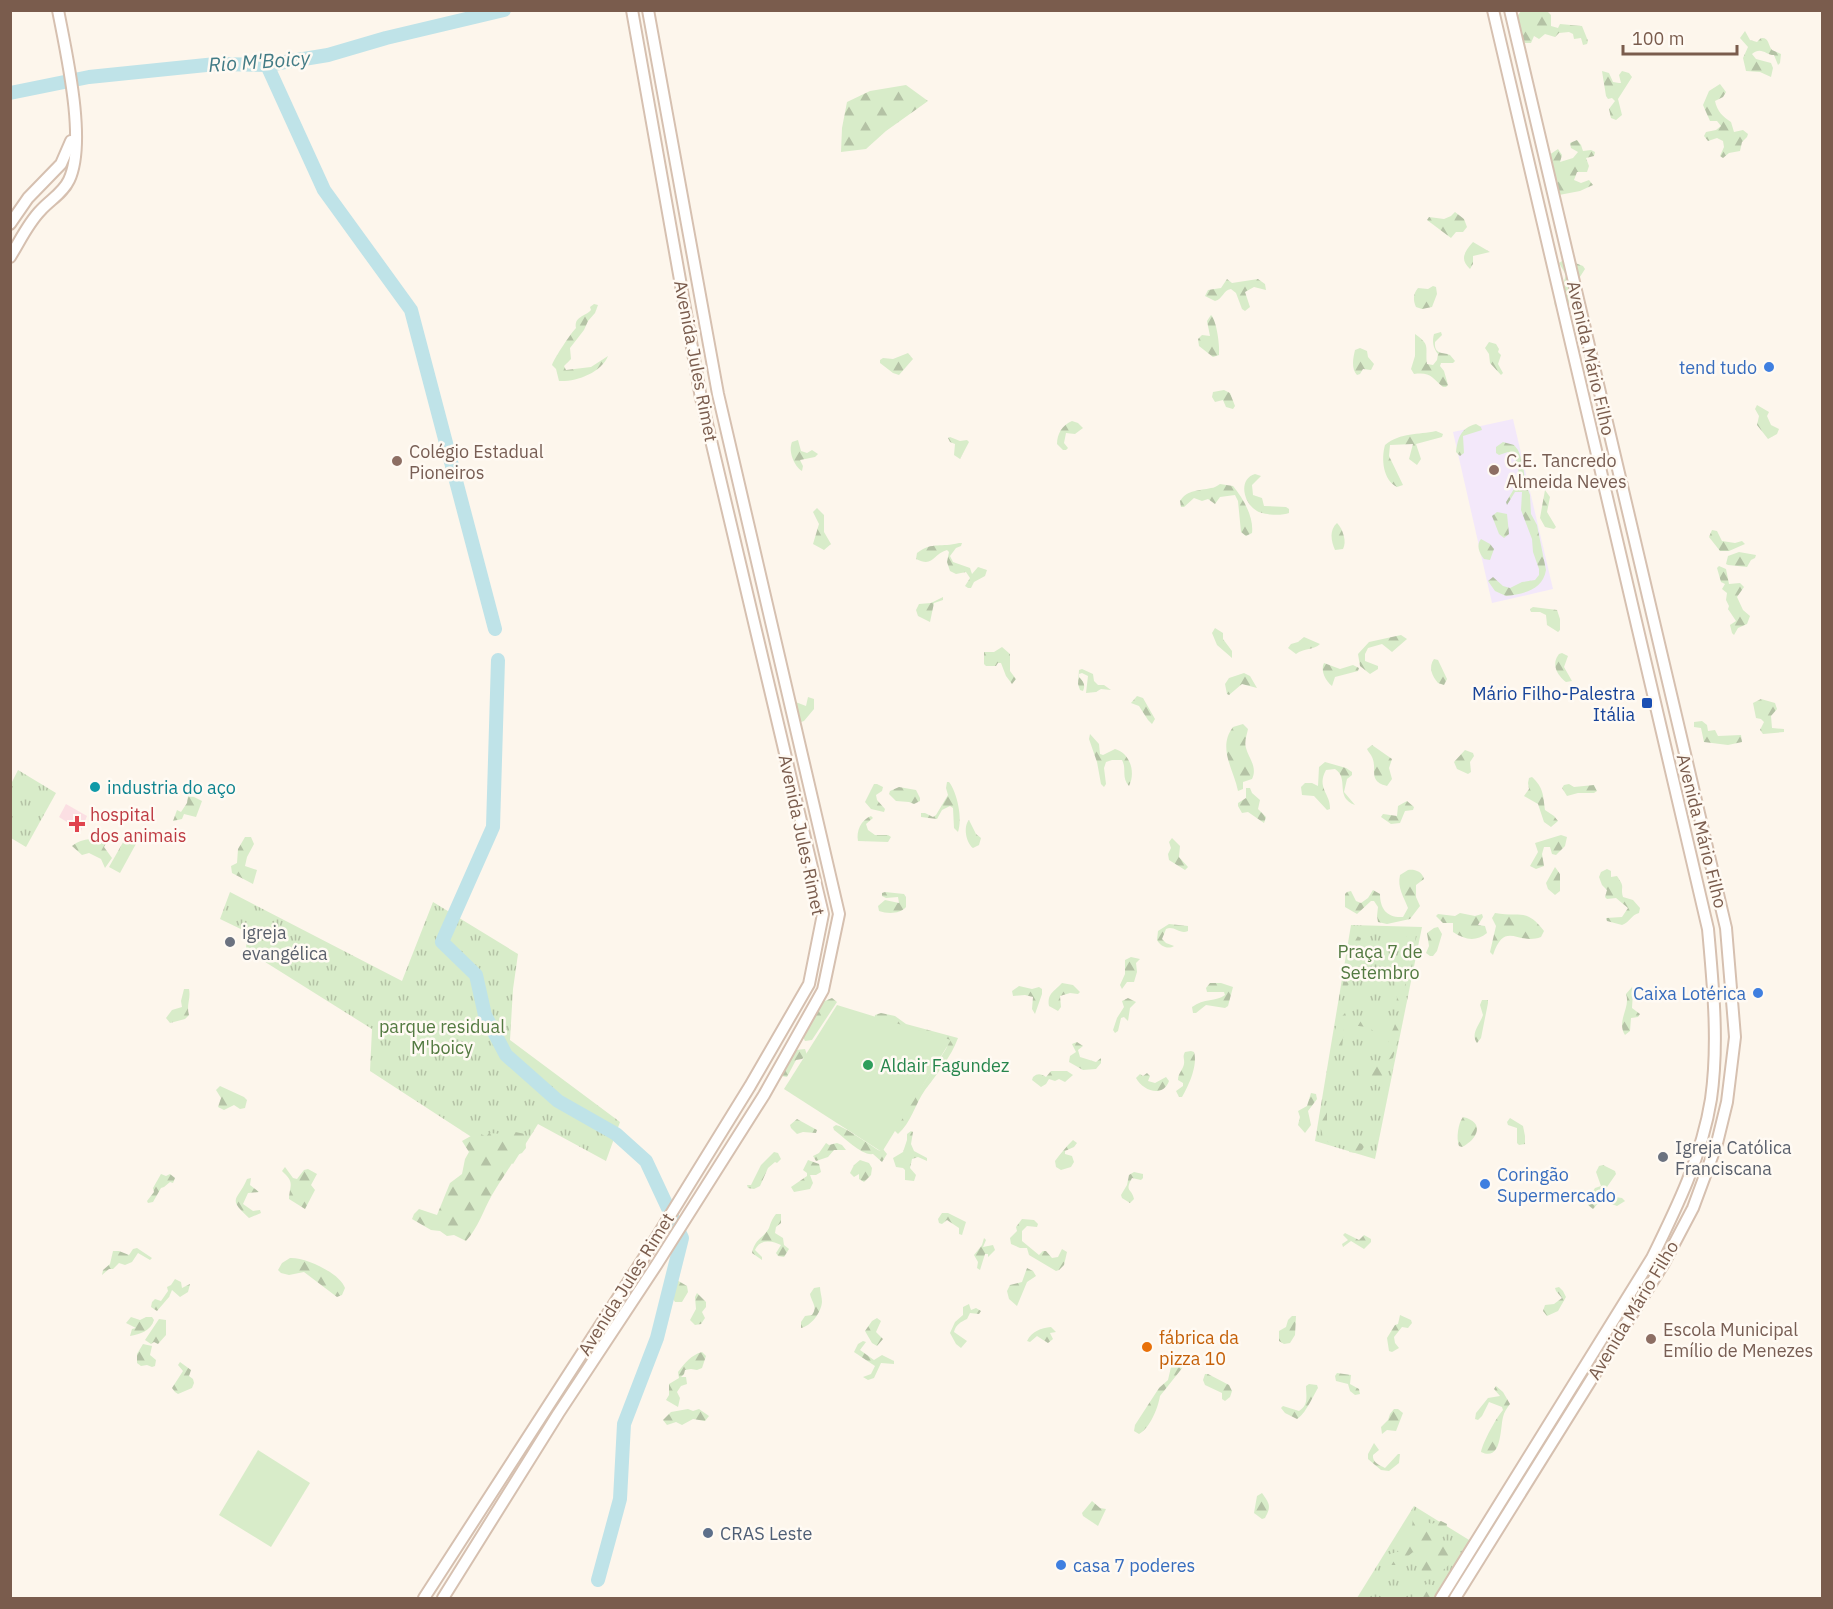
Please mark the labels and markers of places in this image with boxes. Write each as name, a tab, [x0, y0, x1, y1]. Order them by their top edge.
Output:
place label: tend tudo	[1679, 356, 1757, 379]
marker: tend tudo	[1762, 360, 1776, 374]
place label: Colégio Estadual Pioneiros	[409, 440, 544, 484]
place label: C.E. Tancredo Almeida Neves	[1506, 449, 1627, 493]
marker: Colégio Estadual Pioneiros	[390, 454, 404, 468]
marker: C.E. Tancredo Almeida Neves	[1487, 463, 1501, 477]
place label: Mário Filho-Palestra Itália	[1472, 682, 1635, 726]
marker: Mário Filho-Palestra Itália	[1640, 696, 1654, 710]
place label: industria do aço	[107, 776, 236, 799]
marker: industria do aço	[88, 780, 102, 794]
place label: hospital dos animais	[90, 803, 186, 847]
marker: hospital dos animais	[68, 815, 86, 833]
place label: igreja evangélica	[242, 921, 328, 965]
marker: igreja evangélica	[223, 935, 237, 949]
place label: Caixa Lotérica	[1633, 982, 1746, 1005]
marker: Caixa Lotérica	[1751, 986, 1765, 1000]
place label: Aldair Fagundez	[880, 1054, 1009, 1077]
marker: Aldair Fagundez	[861, 1058, 875, 1072]
place label: Igreja Católica Franciscana	[1675, 1136, 1792, 1180]
marker: Igreja Católica Franciscana	[1656, 1150, 1670, 1164]
place label: Coringão Supermercado	[1497, 1163, 1616, 1207]
marker: Coringão Supermercado	[1478, 1177, 1492, 1191]
place label: Escola Municipal Emílio de Menezes	[1663, 1318, 1813, 1362]
place label: fábrica da pizza 10	[1159, 1326, 1239, 1370]
marker: Escola Municipal Emílio de Menezes	[1644, 1332, 1658, 1346]
marker: fábrica da pizza 10	[1140, 1340, 1154, 1354]
place label: CRAS Leste	[720, 1522, 813, 1545]
marker: CRAS Leste	[701, 1526, 715, 1540]
place label: casa 7 poderes	[1073, 1554, 1195, 1577]
marker: casa 7 poderes	[1054, 1558, 1068, 1572]

